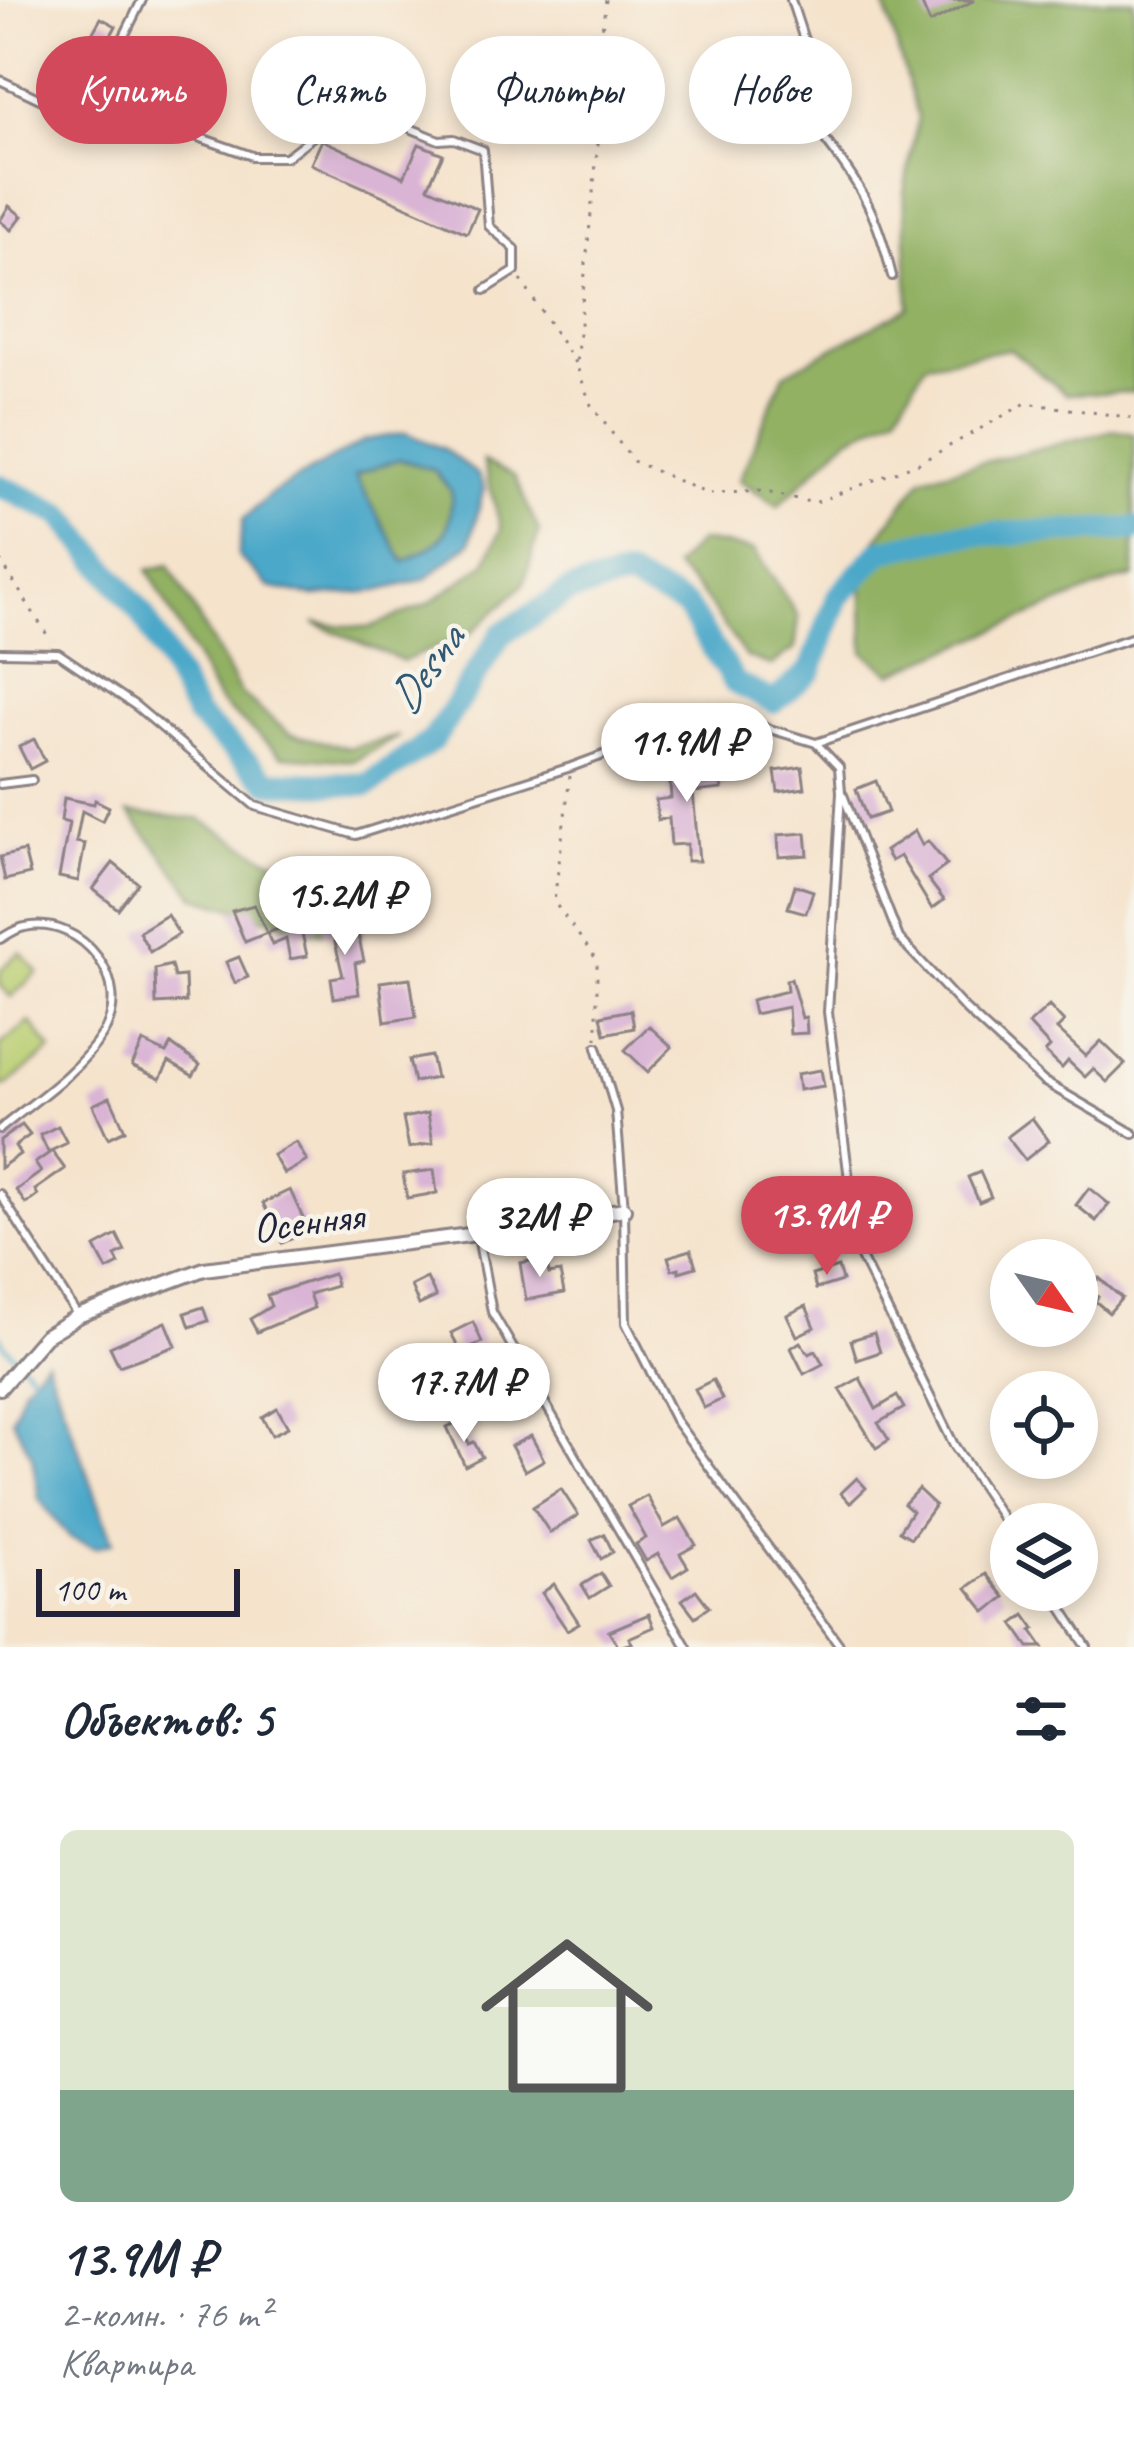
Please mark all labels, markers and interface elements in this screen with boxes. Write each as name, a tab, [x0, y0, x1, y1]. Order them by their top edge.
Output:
chip: Купить	[36, 36, 227, 144]
chip: Снять	[251, 36, 426, 144]
chip: Фильтры	[450, 36, 665, 144]
chip: Новое	[689, 36, 852, 144]
water label: Desna	[375, 611, 479, 724]
pin: 11.9M ₽	[576, 703, 798, 805]
text: 11.9M ₽	[628, 717, 746, 766]
pin: 15.2M ₽	[234, 856, 456, 958]
text: 15.2M ₽	[286, 870, 404, 919]
pin: 13.9M ₽	[716, 1176, 938, 1278]
pin: 32M ₽	[456, 1178, 624, 1280]
street label: Осенняя	[250, 1189, 369, 1255]
text: 13.9M ₽	[768, 1190, 886, 1239]
text: 32M ₽	[493, 1192, 587, 1241]
north arrow	[990, 1239, 1098, 1347]
map controls	[990, 1239, 1098, 1611]
pin: 17.7M ₽	[353, 1343, 575, 1445]
text: 17.7M ₽	[405, 1357, 523, 1406]
button: locate	[990, 1371, 1098, 1479]
button: layers	[990, 1503, 1098, 1611]
scale bar	[36, 1563, 240, 1616]
text: 100 m	[54, 1569, 125, 1611]
icon: filters	[1008, 1686, 1074, 1752]
text: Объектов: 5	[60, 1687, 272, 1751]
icon: home	[459, 1908, 675, 2124]
text: 13.9M ₽	[60, 2226, 214, 2290]
text: 2-комн. · 76 m²	[60, 2290, 270, 2339]
text: Квартира	[60, 2339, 193, 2388]

